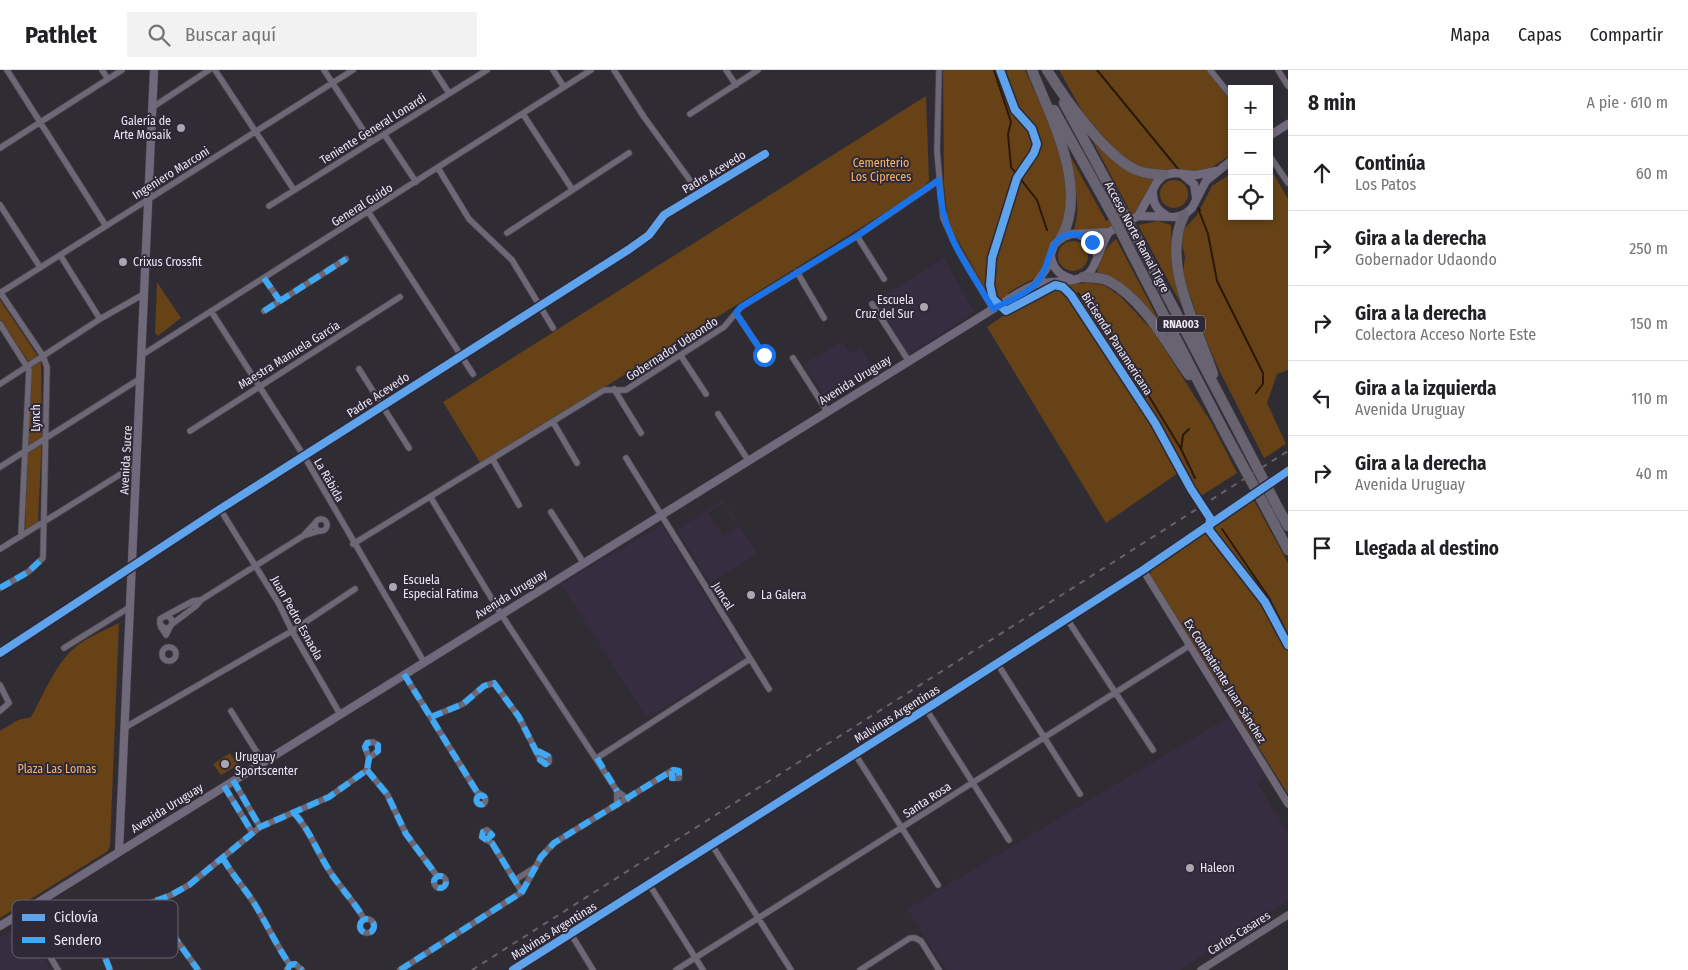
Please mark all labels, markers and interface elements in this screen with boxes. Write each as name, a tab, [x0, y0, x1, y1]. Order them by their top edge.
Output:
search box	[127, 12, 477, 57]
text: Pathlet	[25, 21, 97, 49]
icon: search	[145, 21, 173, 49]
text: Buscar aquí	[185, 23, 276, 46]
text: Mapa	[1450, 24, 1490, 46]
text: Capas	[1518, 24, 1562, 46]
text: Compartir	[1590, 24, 1663, 46]
map controls	[1228, 85, 1273, 220]
button: +	[1228, 85, 1273, 130]
text: 8 min	[1308, 90, 1356, 116]
street label: Teniente General Lonardi	[317, 91, 429, 167]
text: A pie · 610 m	[1587, 93, 1668, 112]
place label: Galería de Arte Mosaik	[114, 114, 171, 142]
marker: Galería de Arte Mosaik	[175, 122, 187, 134]
button: −	[1228, 130, 1273, 175]
street label: Ingeniero Marconi	[130, 144, 212, 202]
street label: Padre Acevedo	[680, 148, 748, 196]
text: Continúa	[1355, 152, 1426, 175]
park label: Cementerio Los Cipreces	[851, 156, 911, 184]
icon: ahead	[1308, 159, 1336, 187]
text: 60 m	[1636, 164, 1668, 183]
button: locate	[1228, 175, 1273, 220]
text: Los Patos	[1355, 175, 1416, 194]
street label: Acceso Norte Ramal Tigre	[1102, 179, 1172, 295]
street label: General Guido	[329, 181, 395, 229]
text: Gira a la derecha	[1355, 227, 1487, 250]
route end	[1081, 231, 1104, 254]
icon: right	[1308, 234, 1336, 262]
text: 250 m	[1629, 239, 1668, 258]
text: Gobernador Udaondo	[1355, 250, 1497, 269]
place label: Crixus Crossfit	[133, 255, 202, 269]
marker: Crixus Crossfit	[117, 256, 129, 268]
street label: Bicisenda Panamericana	[1079, 290, 1155, 398]
place label: Escuela Cruz del Sur	[855, 293, 915, 321]
marker: Escuela Cruz del Sur	[918, 301, 930, 313]
text: Gira a la derecha	[1355, 302, 1487, 325]
icon: right	[1308, 309, 1336, 337]
street label: Gobernador Udaondo	[624, 314, 720, 384]
text: 150 m	[1630, 314, 1668, 333]
road number: RNA003	[1157, 315, 1205, 332]
street label: Maestra Manuela García	[236, 318, 343, 392]
text: Colectora Acceso Norte Este	[1355, 325, 1536, 344]
route start	[753, 344, 776, 367]
street label: Avenida Uruguay	[816, 352, 894, 408]
street label: Padre Acevedo	[344, 370, 412, 420]
text: Gira a la izquierda	[1355, 377, 1497, 400]
icon: left	[1308, 384, 1336, 412]
text: 110 m	[1631, 389, 1668, 408]
text: Avenida Uruguay	[1355, 400, 1465, 419]
street label: Lynch	[29, 404, 43, 432]
street label: Avenida Sucre	[117, 425, 135, 495]
text: Gira a la derecha	[1355, 452, 1487, 475]
street label: La Rábida	[311, 456, 347, 504]
icon: right	[1308, 459, 1336, 487]
text: 40 m	[1636, 464, 1668, 483]
text: Avenida Uruguay	[1355, 475, 1465, 494]
icon: arrive	[1308, 534, 1336, 562]
text: Llegada al destino	[1355, 537, 1499, 560]
street label: Avenida Uruguay	[472, 566, 550, 622]
street label: Juan Pedro Esnaola	[268, 573, 326, 663]
place label: Escuela Especial Fatima	[403, 573, 479, 601]
street label: Juncal	[709, 580, 737, 612]
marker: Escuela Especial Fatima	[387, 581, 399, 593]
place label: La Galera	[761, 588, 806, 602]
marker: La Galera	[745, 589, 757, 601]
street label: Ex Combatiente Juan Sánchez	[1181, 616, 1269, 746]
street label: Malvinas Argentinas	[852, 682, 942, 746]
place label: Uruguay Sportscenter	[235, 750, 299, 778]
marker: Uruguay Sportscenter	[219, 758, 231, 770]
park label: Plaza Las Lomas	[18, 762, 96, 776]
street label: Santa Rosa	[900, 779, 954, 821]
street label: Avenida Uruguay	[128, 780, 206, 836]
place label: Haleon	[1200, 861, 1235, 875]
marker: Haleon	[1184, 862, 1196, 874]
street label: Malvinas Argentinas	[509, 899, 599, 963]
legend	[12, 900, 178, 958]
street label: Carlos Casares	[1205, 908, 1273, 958]
text: Ciclovía	[54, 909, 98, 926]
text: Sendero	[54, 932, 102, 949]

